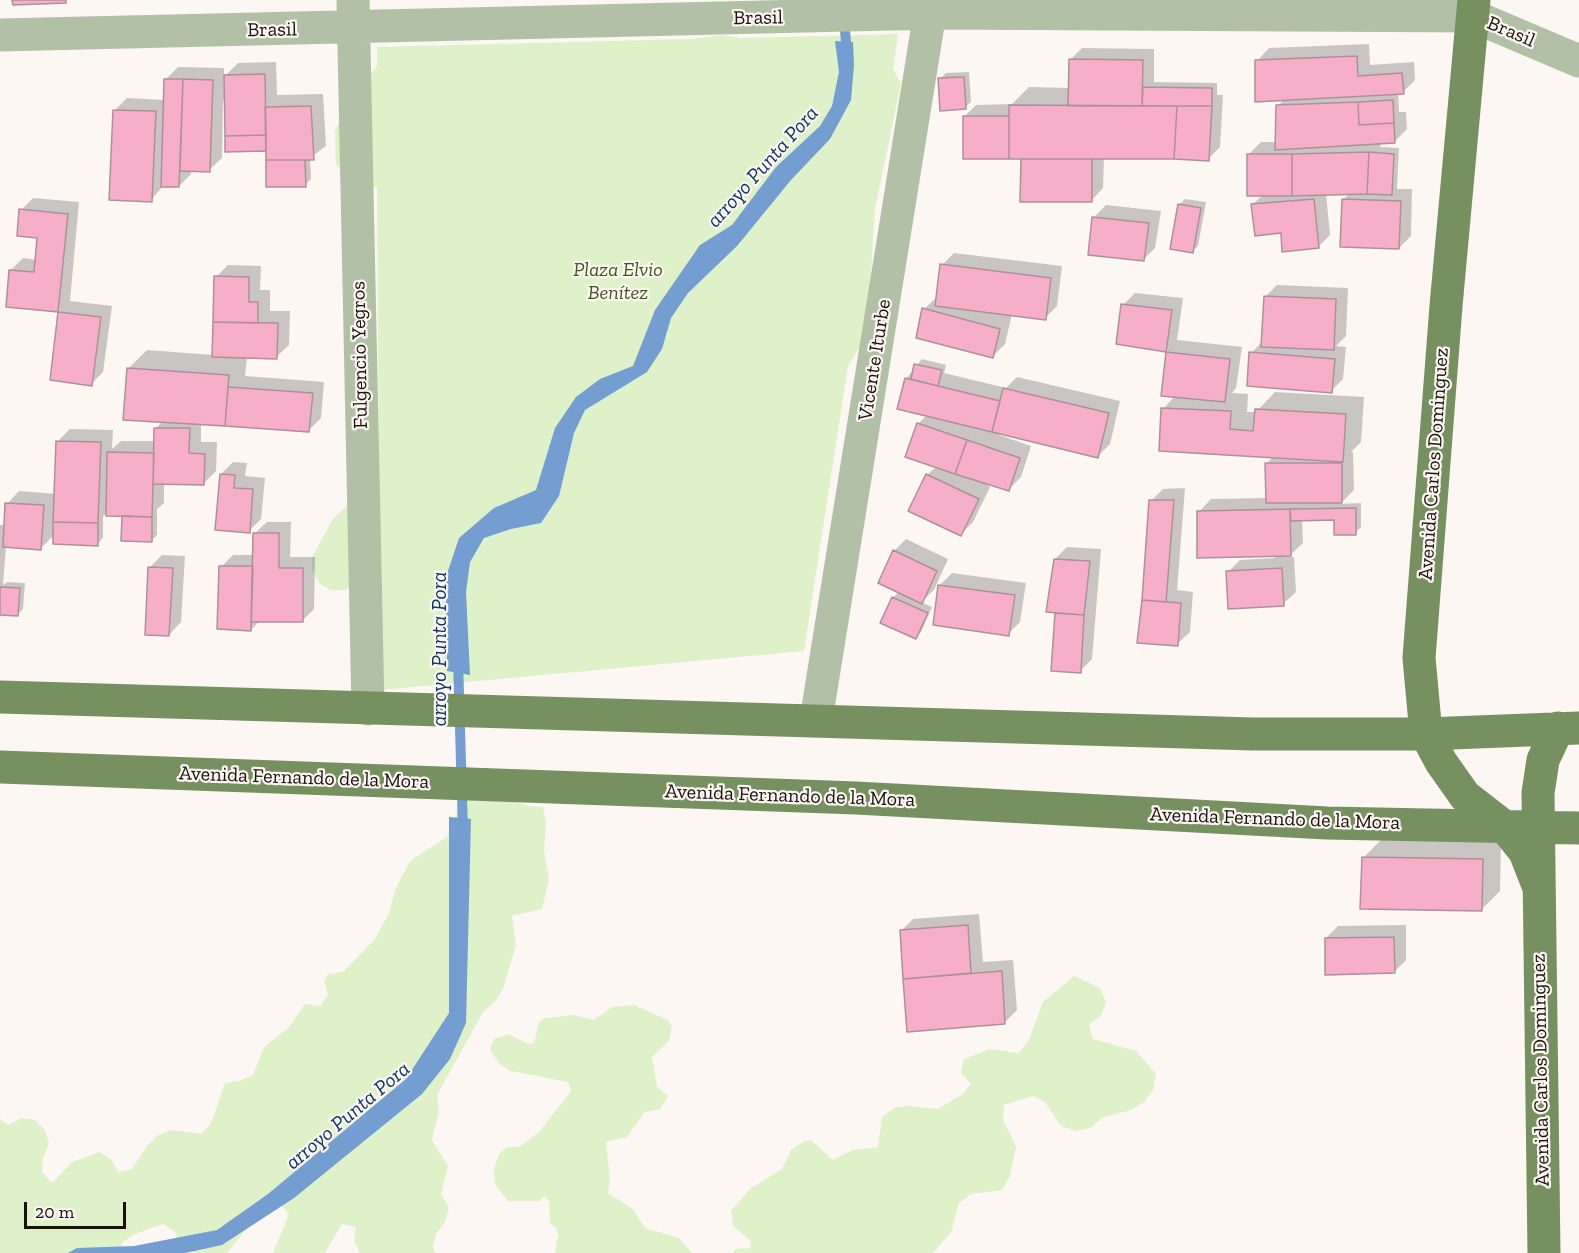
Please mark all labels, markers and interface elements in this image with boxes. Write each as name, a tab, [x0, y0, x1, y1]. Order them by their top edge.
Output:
street label: Brasil	[733, 6, 783, 30]
street label: Brasil	[1483, 11, 1539, 53]
street label: Brasil	[247, 18, 297, 42]
water label: arroyo Punta Pora	[702, 101, 824, 233]
park label: Plaza Elvio Benítez	[573, 258, 663, 305]
street label: Fulgencio Yegros	[347, 281, 373, 429]
street label: Vicente Iturbe	[854, 297, 896, 423]
street label: Avenida Carlos Dominguez	[1414, 347, 1454, 581]
water label: arroyo Punta Pora	[427, 572, 453, 726]
street label: Avenida Fernando de la Mora	[178, 762, 430, 794]
street label: Avenida Fernando de la Mora	[664, 780, 916, 812]
street label: Avenida Fernando de la Mora	[1149, 803, 1401, 835]
street label: Avenida Carlos Dominguez	[1527, 953, 1555, 1187]
water label: arroyo Punta Pora	[281, 1057, 415, 1175]
scale bar	[27, 1190, 129, 1228]
text: 20 m	[35, 1201, 74, 1223]

